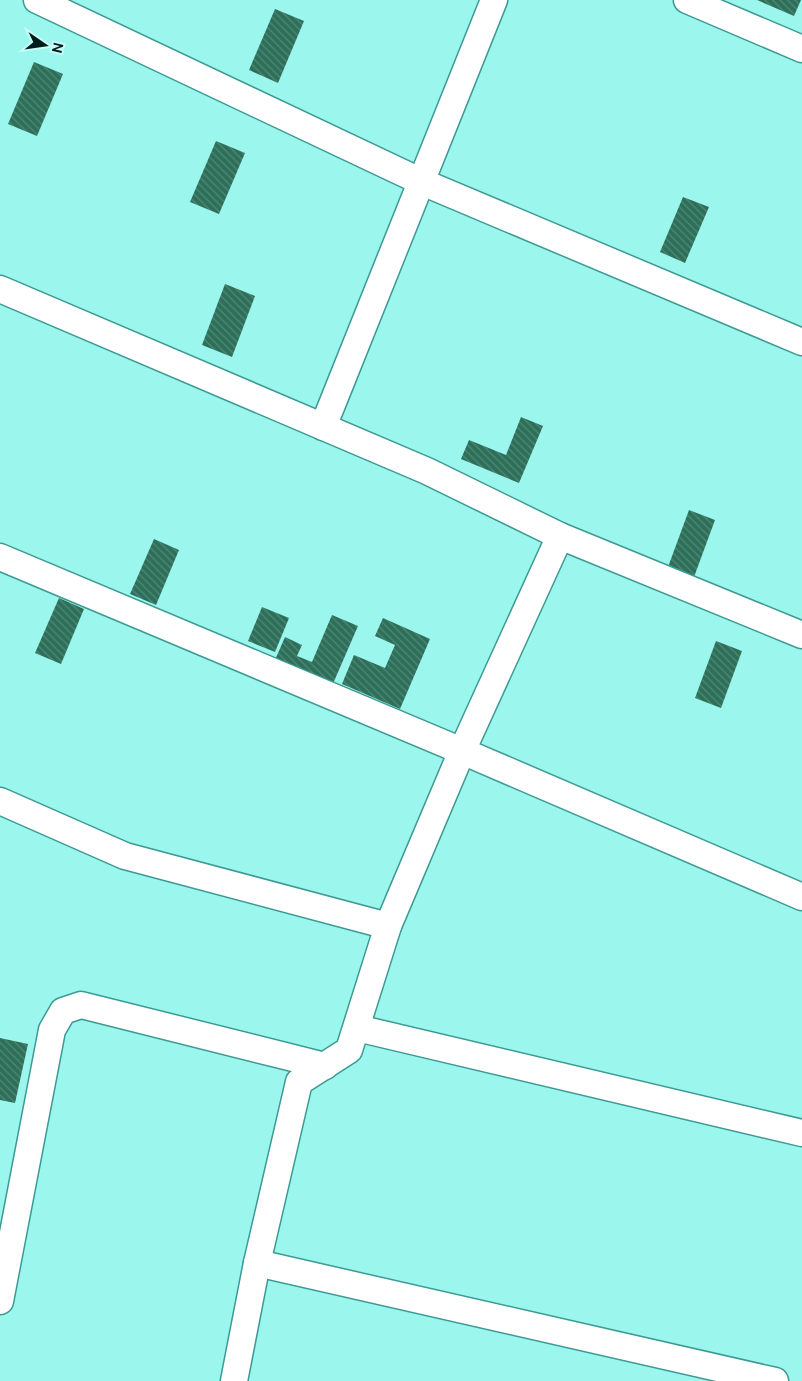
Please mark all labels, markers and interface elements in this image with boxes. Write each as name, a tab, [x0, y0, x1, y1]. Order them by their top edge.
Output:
north arrow	[20, 20, 70, 70]
text: N	[48, 41, 68, 55]

